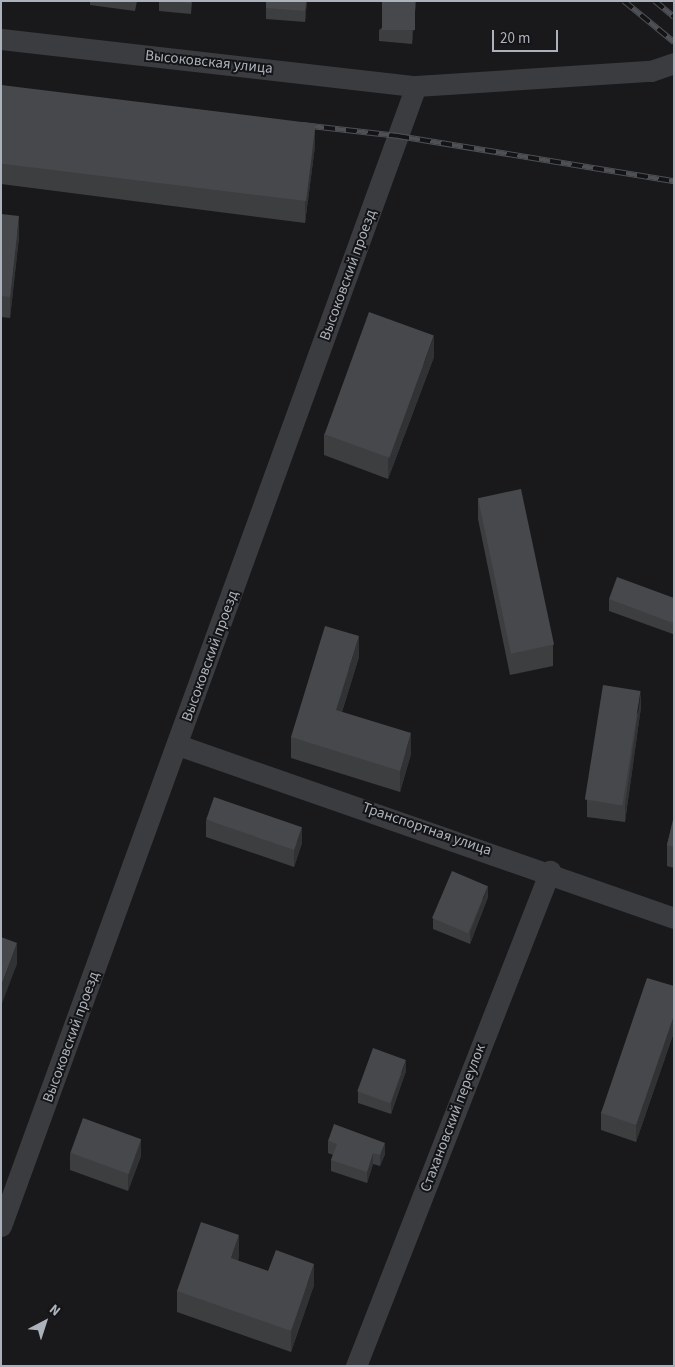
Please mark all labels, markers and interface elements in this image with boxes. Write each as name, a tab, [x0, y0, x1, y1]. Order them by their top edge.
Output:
scale bar	[495, 20, 561, 52]
text: 20 m	[500, 28, 530, 49]
street label: Высоковская улица	[144, 46, 274, 78]
street label: Высоковский проезд	[316, 207, 380, 343]
street label: Высоковский проезд	[178, 588, 242, 724]
street label: Транспортная улица	[360, 798, 494, 860]
street label: Высоковский проезд	[39, 969, 103, 1105]
street label: Стахановский переулок	[417, 1042, 489, 1194]
north arrow	[20, 1297, 70, 1347]
text: N	[45, 1300, 65, 1321]

